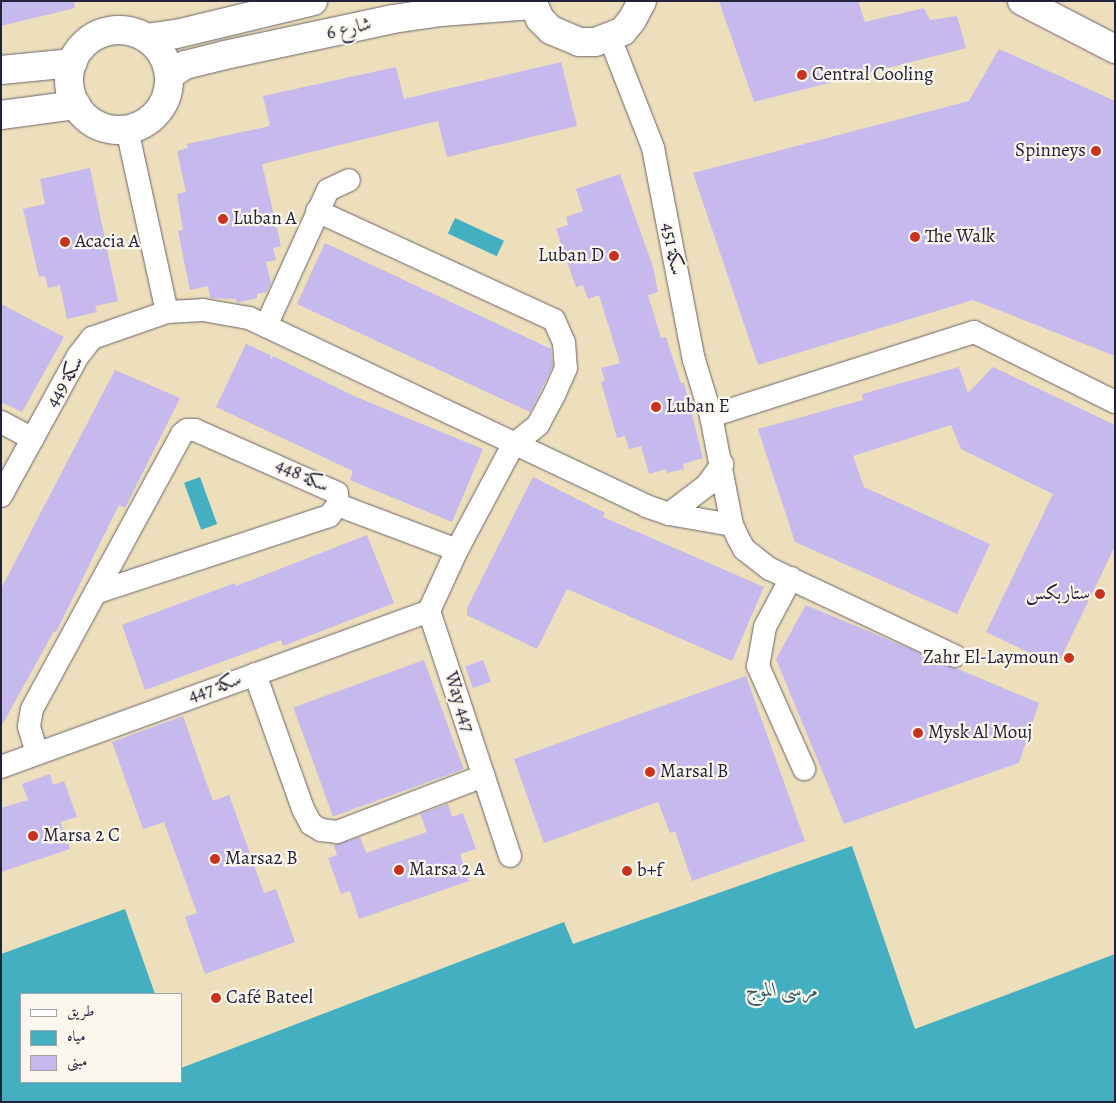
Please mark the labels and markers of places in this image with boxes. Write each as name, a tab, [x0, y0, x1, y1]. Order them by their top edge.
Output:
place label: Central Cooling	[812, 64, 933, 86]
marker: Central Cooling	[796, 69, 808, 81]
place label: Spinneys	[1015, 140, 1086, 162]
marker: Spinneys	[1090, 145, 1102, 157]
place label: Luban A	[233, 208, 297, 230]
marker: Luban A	[217, 213, 229, 225]
place label: The Walk	[925, 226, 995, 248]
place label: Acacia A	[75, 231, 140, 253]
marker: The Walk	[909, 231, 921, 243]
marker: Acacia A	[59, 236, 71, 248]
place label: Luban D	[538, 245, 604, 267]
marker: Luban D	[608, 250, 620, 262]
place label: Luban E	[666, 396, 730, 418]
marker: Luban E	[650, 401, 662, 413]
place label: ستاربكس	[1026, 583, 1090, 605]
marker: ستاربكس	[1094, 588, 1106, 600]
place label: Zahr El-Laymoun	[923, 647, 1059, 669]
marker: Zahr El-Laymoun	[1063, 652, 1075, 664]
place label: Mysk Al Mouj	[928, 722, 1032, 744]
marker: Mysk Al Mouj	[912, 727, 924, 739]
place label: Marsal B	[660, 761, 728, 783]
marker: Marsal B	[644, 766, 656, 778]
place label: Marsa 2 C	[43, 825, 120, 847]
marker: Marsa 2 C	[27, 830, 39, 842]
place label: Marsa2 B	[225, 848, 298, 870]
marker: Marsa2 B	[209, 853, 221, 865]
place label: Marsa 2 A	[409, 859, 485, 881]
place label: b+f	[637, 860, 663, 882]
marker: Marsa 2 A	[393, 864, 405, 876]
marker: b+f	[621, 865, 633, 877]
place label: Café Bateel	[226, 987, 313, 1009]
marker: Café Bateel	[210, 992, 222, 1004]

